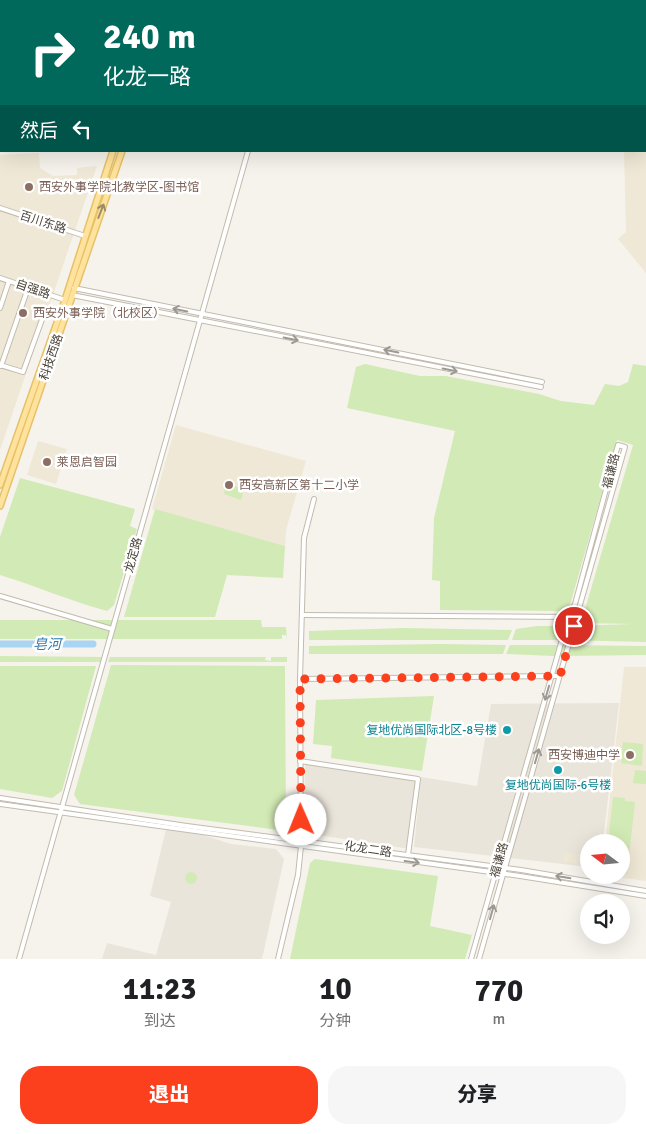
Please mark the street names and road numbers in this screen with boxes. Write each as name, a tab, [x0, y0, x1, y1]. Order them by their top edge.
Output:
street label: 百川东路	[18, 208, 68, 237]
street label: 自强路	[13, 277, 52, 302]
street label: 科技西路	[37, 332, 66, 382]
street label: 福谦路	[600, 452, 623, 490]
street label: 龙定路	[121, 536, 146, 575]
street label: 化龙二路	[343, 839, 393, 860]
street label: 福谦路	[487, 841, 512, 880]

